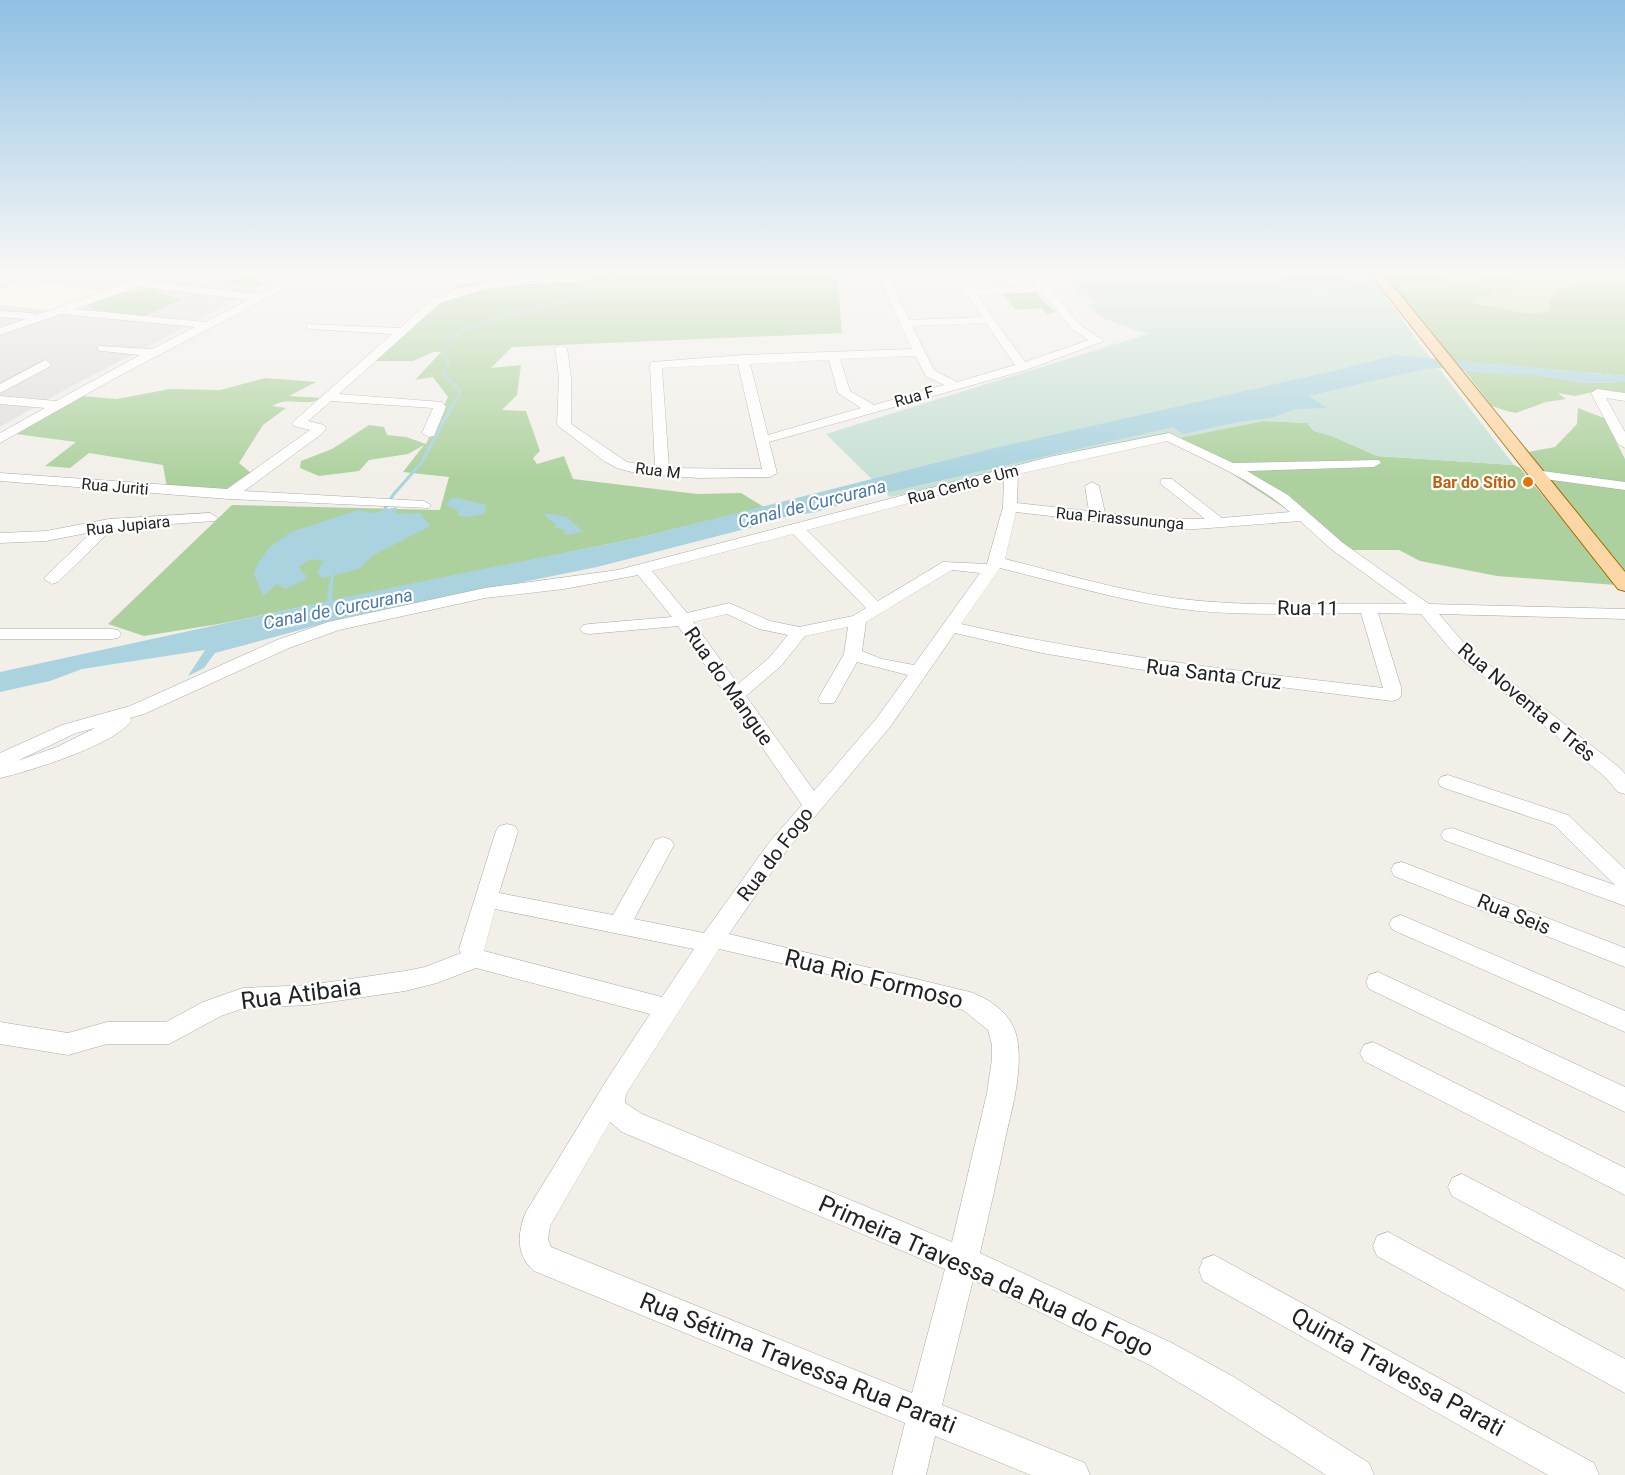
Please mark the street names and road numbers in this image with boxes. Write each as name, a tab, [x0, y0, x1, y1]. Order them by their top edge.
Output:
street label: Rua F	[892, 382, 936, 411]
street label: Rua M	[634, 458, 682, 483]
street label: Rua Cento e Um	[906, 461, 1021, 508]
street label: Rua Juriti	[81, 474, 149, 499]
street label: Rua Pirassununga	[1055, 503, 1185, 534]
street label: Rua Jupiara	[85, 512, 171, 539]
street label: Rua 11	[1277, 595, 1339, 621]
street label: Rua do Mangue	[679, 622, 779, 750]
street label: Rua Noventa e Três	[1453, 637, 1601, 767]
street label: Rua Santa Cruz	[1145, 654, 1283, 694]
street label: Rua do Fogo	[732, 802, 818, 906]
street label: Rua Seis	[1474, 888, 1554, 940]
street label: Rua Rio Formoso	[782, 943, 966, 1015]
street label: Rua Atibaia	[239, 973, 363, 1015]
street label: Primeira Travessa da Rua do Fogo	[814, 1189, 1158, 1363]
street label: Rua Sétima Travessa Rua Parati	[636, 1287, 960, 1439]
street label: Quinta Travessa Parati	[1286, 1302, 1510, 1442]

